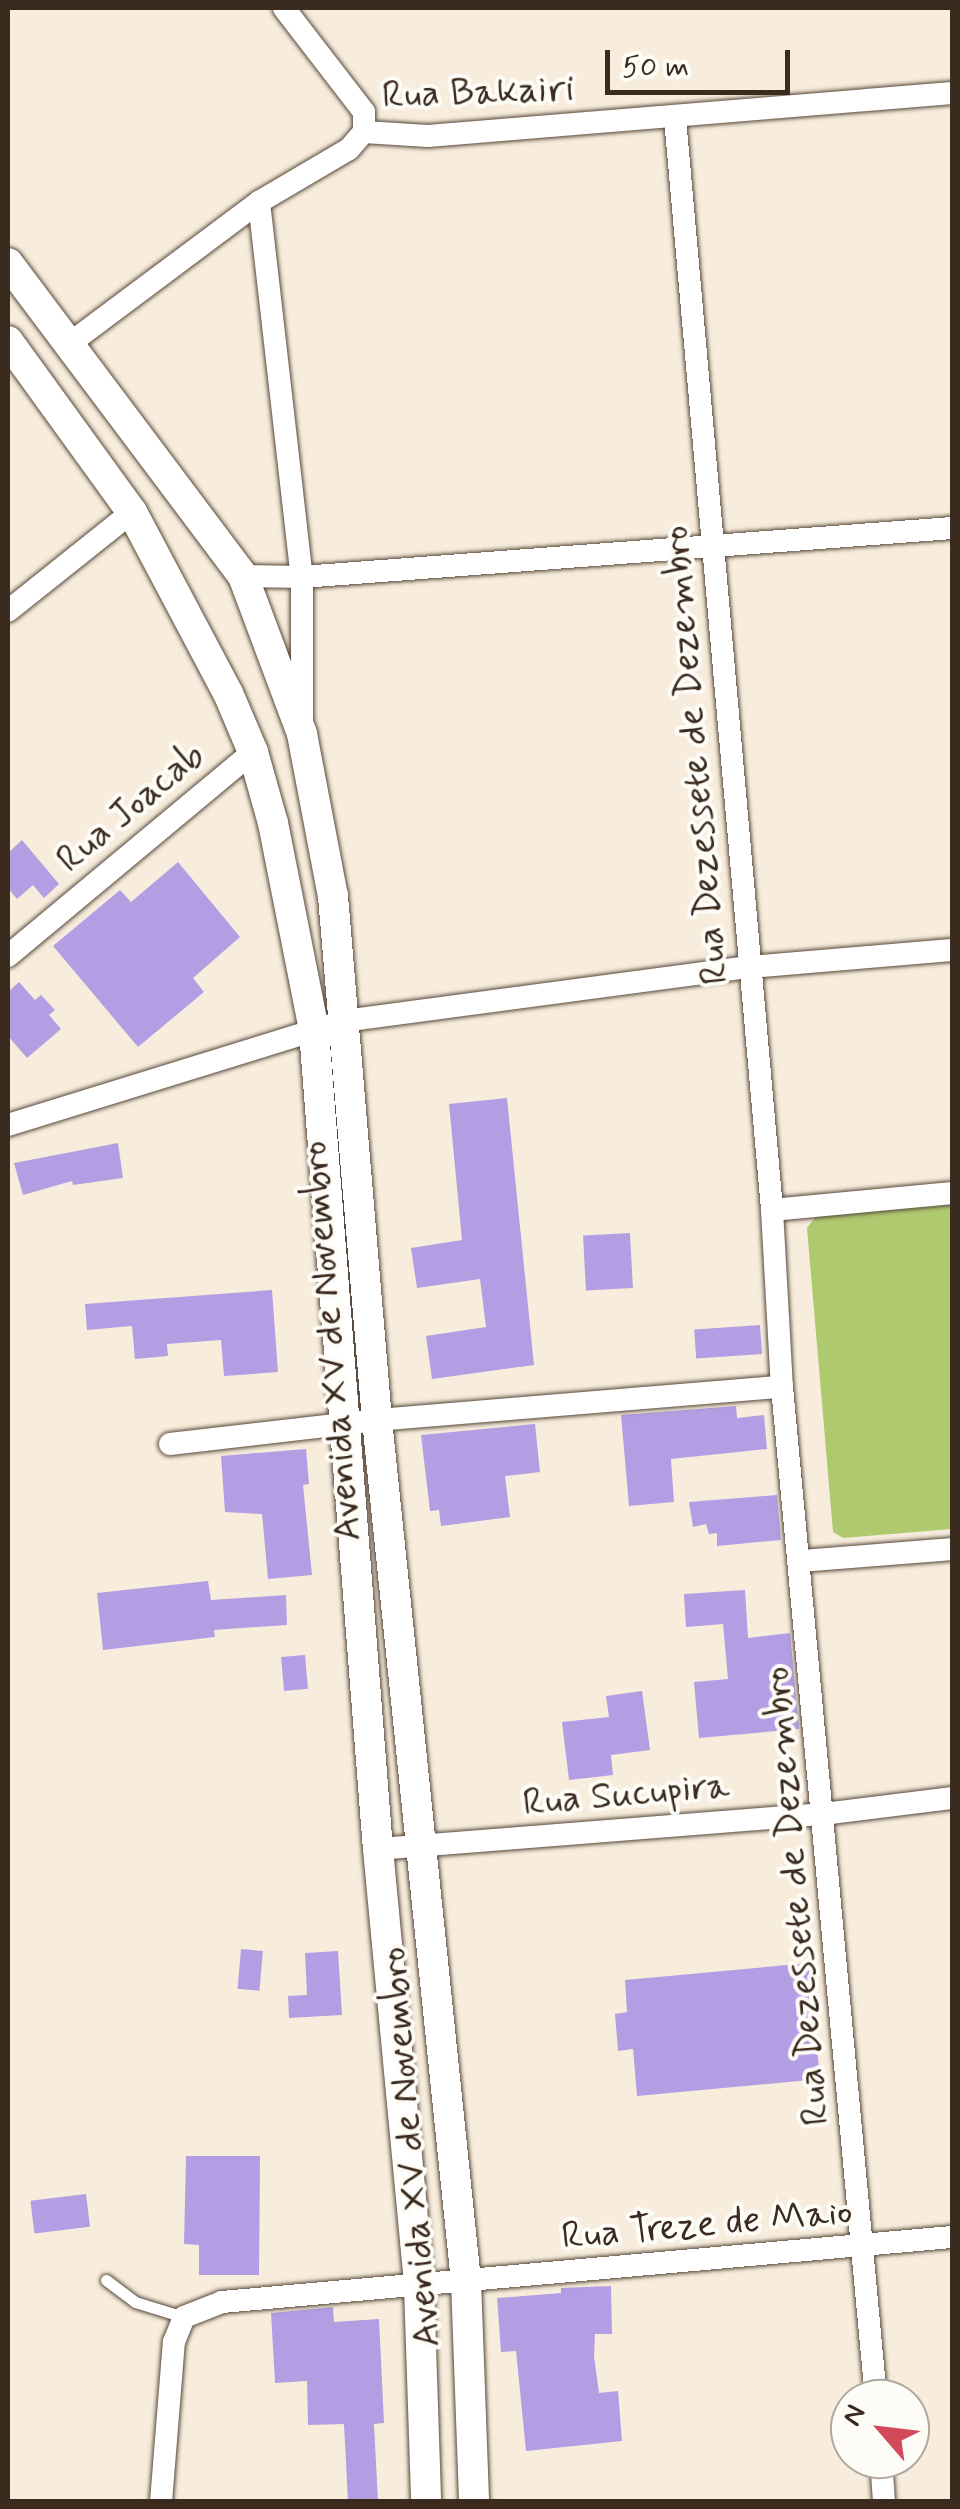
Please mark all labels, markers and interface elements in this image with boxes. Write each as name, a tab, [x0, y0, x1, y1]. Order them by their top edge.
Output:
scale bar	[610, 30, 795, 92]
text: 50 m	[622, 48, 689, 87]
street label: Rua Bakairi	[383, 67, 573, 119]
street label: Rua Dezessete de Dezembro	[653, 525, 739, 985]
street label: Rua Joacab	[46, 731, 216, 885]
street label: Avenida XV de Novembro	[292, 1140, 372, 1542]
street label: Rua Dezessete de Dezembro	[754, 1666, 840, 2126]
street label: Rua Sucupira	[526, 1764, 726, 1826]
street label: Avenida XV de Novembro	[371, 1946, 451, 2348]
street label: Rua Treze de Maio	[562, 2190, 852, 2260]
north arrow	[830, 2379, 930, 2479]
text: N	[834, 2399, 876, 2433]

